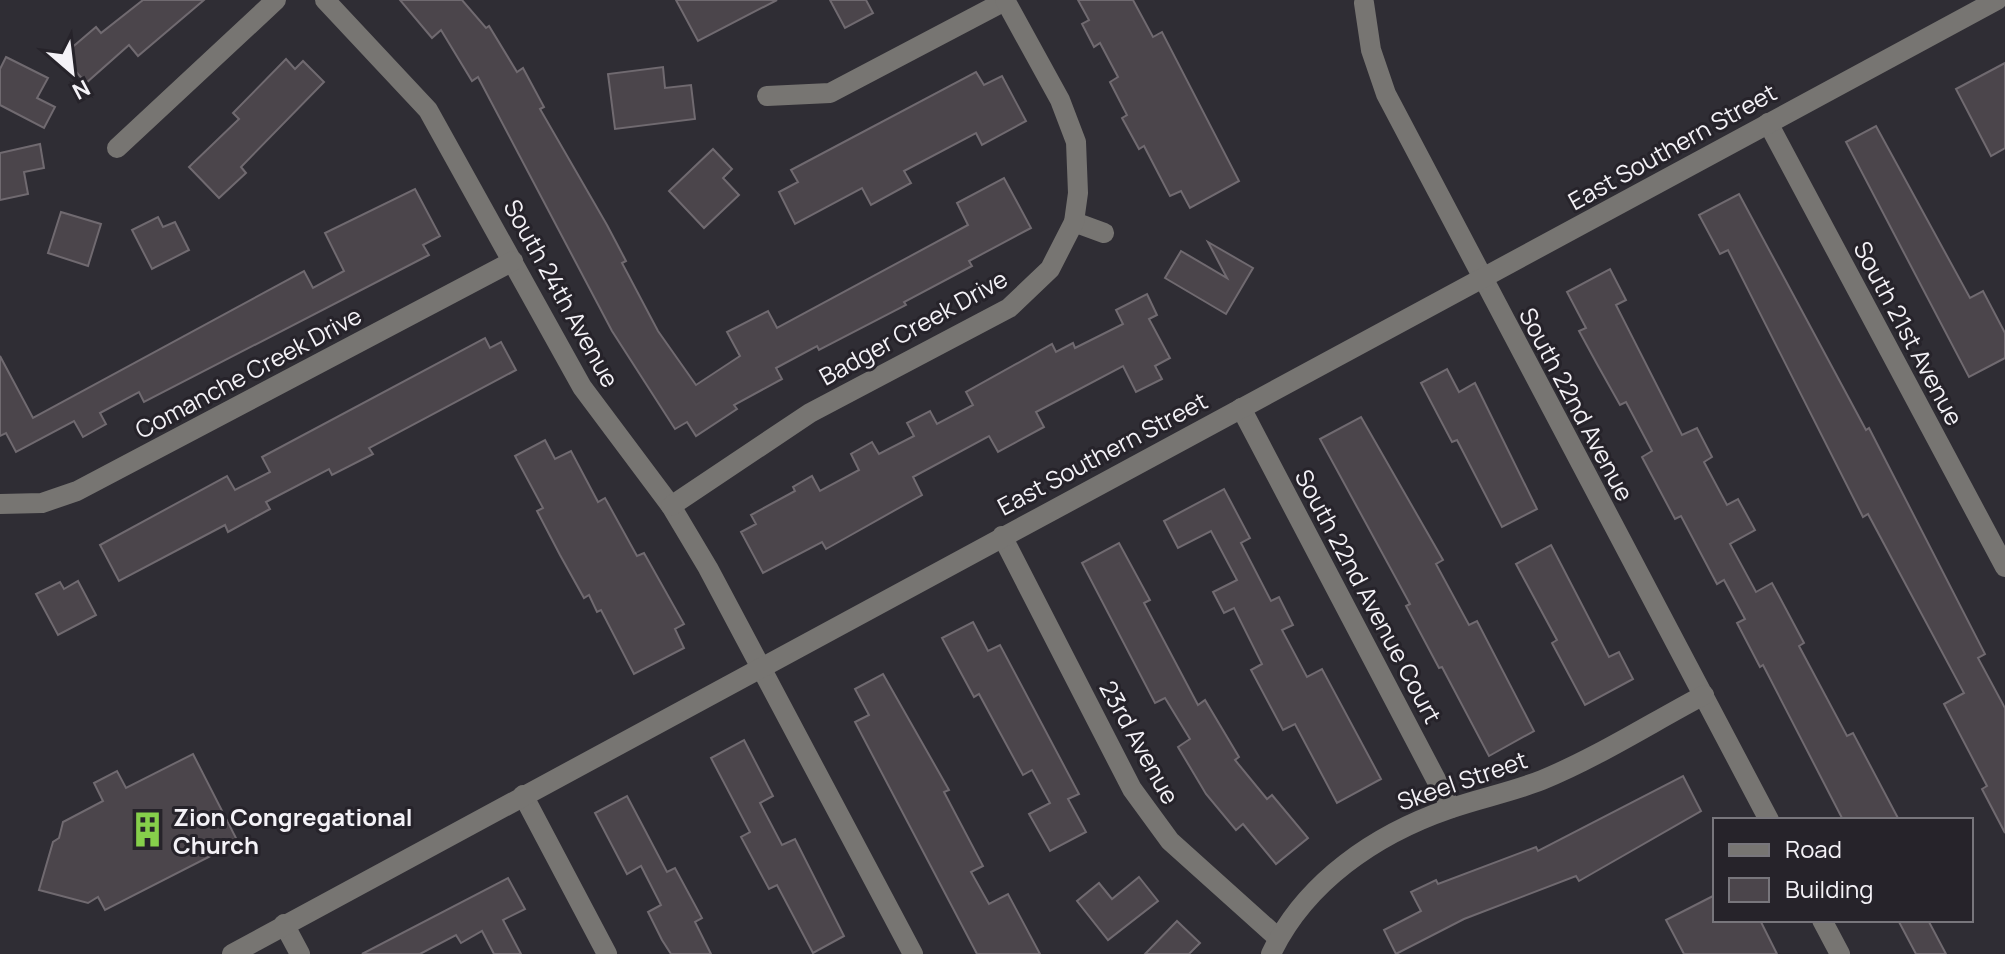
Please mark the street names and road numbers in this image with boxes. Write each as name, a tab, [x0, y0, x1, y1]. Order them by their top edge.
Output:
street label: East Southern Street	[1562, 75, 1782, 217]
street label: South 24th Avenue	[497, 193, 627, 393]
street label: South 21st Avenue	[1847, 235, 1971, 431]
street label: Badger Creek Drive	[813, 262, 1013, 392]
street label: Comanche Creek Drive	[129, 298, 367, 446]
street label: South 22nd Avenue	[1512, 301, 1642, 507]
street label: East Southern Street	[991, 384, 1213, 522]
street label: South 22nd Avenue Court	[1288, 463, 1450, 729]
street label: 23rd Avenue	[1092, 674, 1188, 810]
street label: Skeel Street	[1393, 742, 1531, 818]

